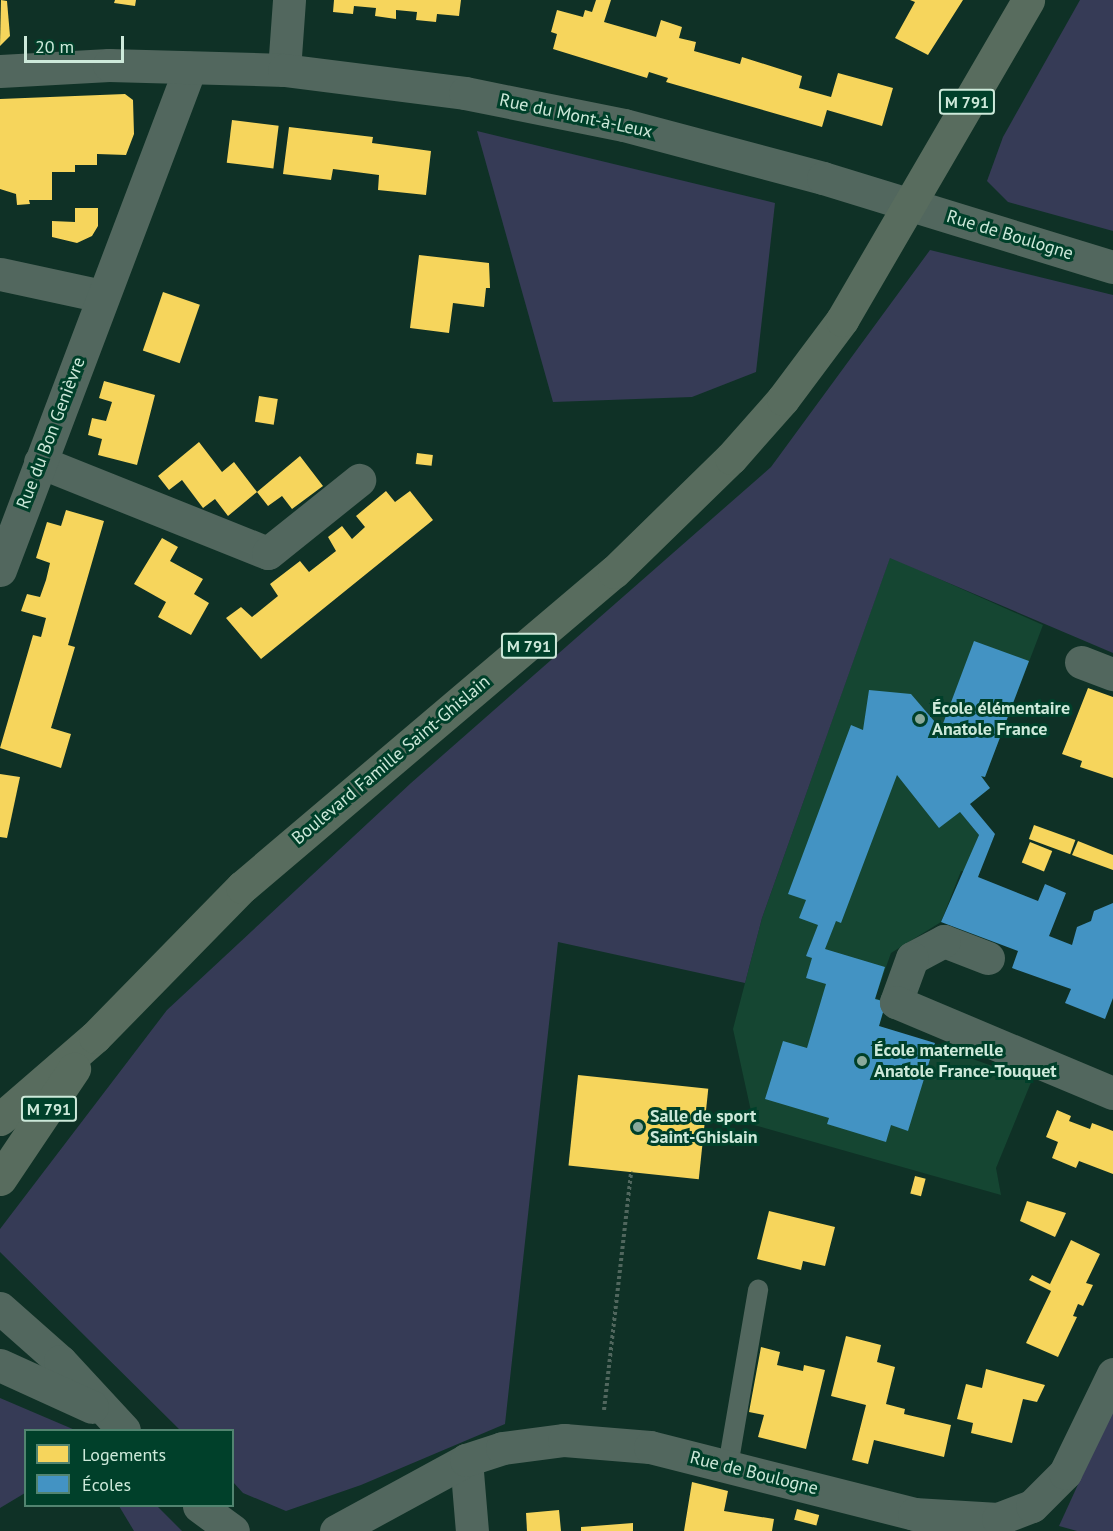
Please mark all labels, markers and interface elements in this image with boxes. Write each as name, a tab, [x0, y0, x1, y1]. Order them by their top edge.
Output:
scale bar	[27, 24, 128, 62]
text: 20 m	[35, 35, 74, 58]
street label: Rue du Mont-à-Leux	[498, 89, 654, 143]
road number: M 791	[938, 89, 996, 115]
street label: Rue de Boulogne	[944, 205, 1076, 265]
street label: Rue du Bon Genièvre	[12, 354, 90, 512]
road number: M 791	[500, 633, 558, 659]
street label: Boulevard Famille Saint-Ghislain	[288, 671, 494, 849]
place label: École élémentaire Anatole France	[932, 698, 1070, 740]
marker: École élémentaire Anatole France	[913, 712, 927, 726]
place label: École maternelle Anatole France-Touquet	[874, 1040, 1057, 1082]
marker: École maternelle Anatole France-Touquet	[855, 1054, 869, 1068]
road number: M 791	[20, 1096, 78, 1122]
place label: Salle de sport Saint-Ghislain	[650, 1106, 758, 1148]
marker: Salle de sport Saint-Ghislain	[631, 1120, 645, 1134]
legend	[24, 1429, 234, 1507]
text: Logements	[82, 1443, 166, 1466]
street label: Rue de Boulogne	[688, 1447, 820, 1499]
text: Écoles	[82, 1473, 131, 1496]

